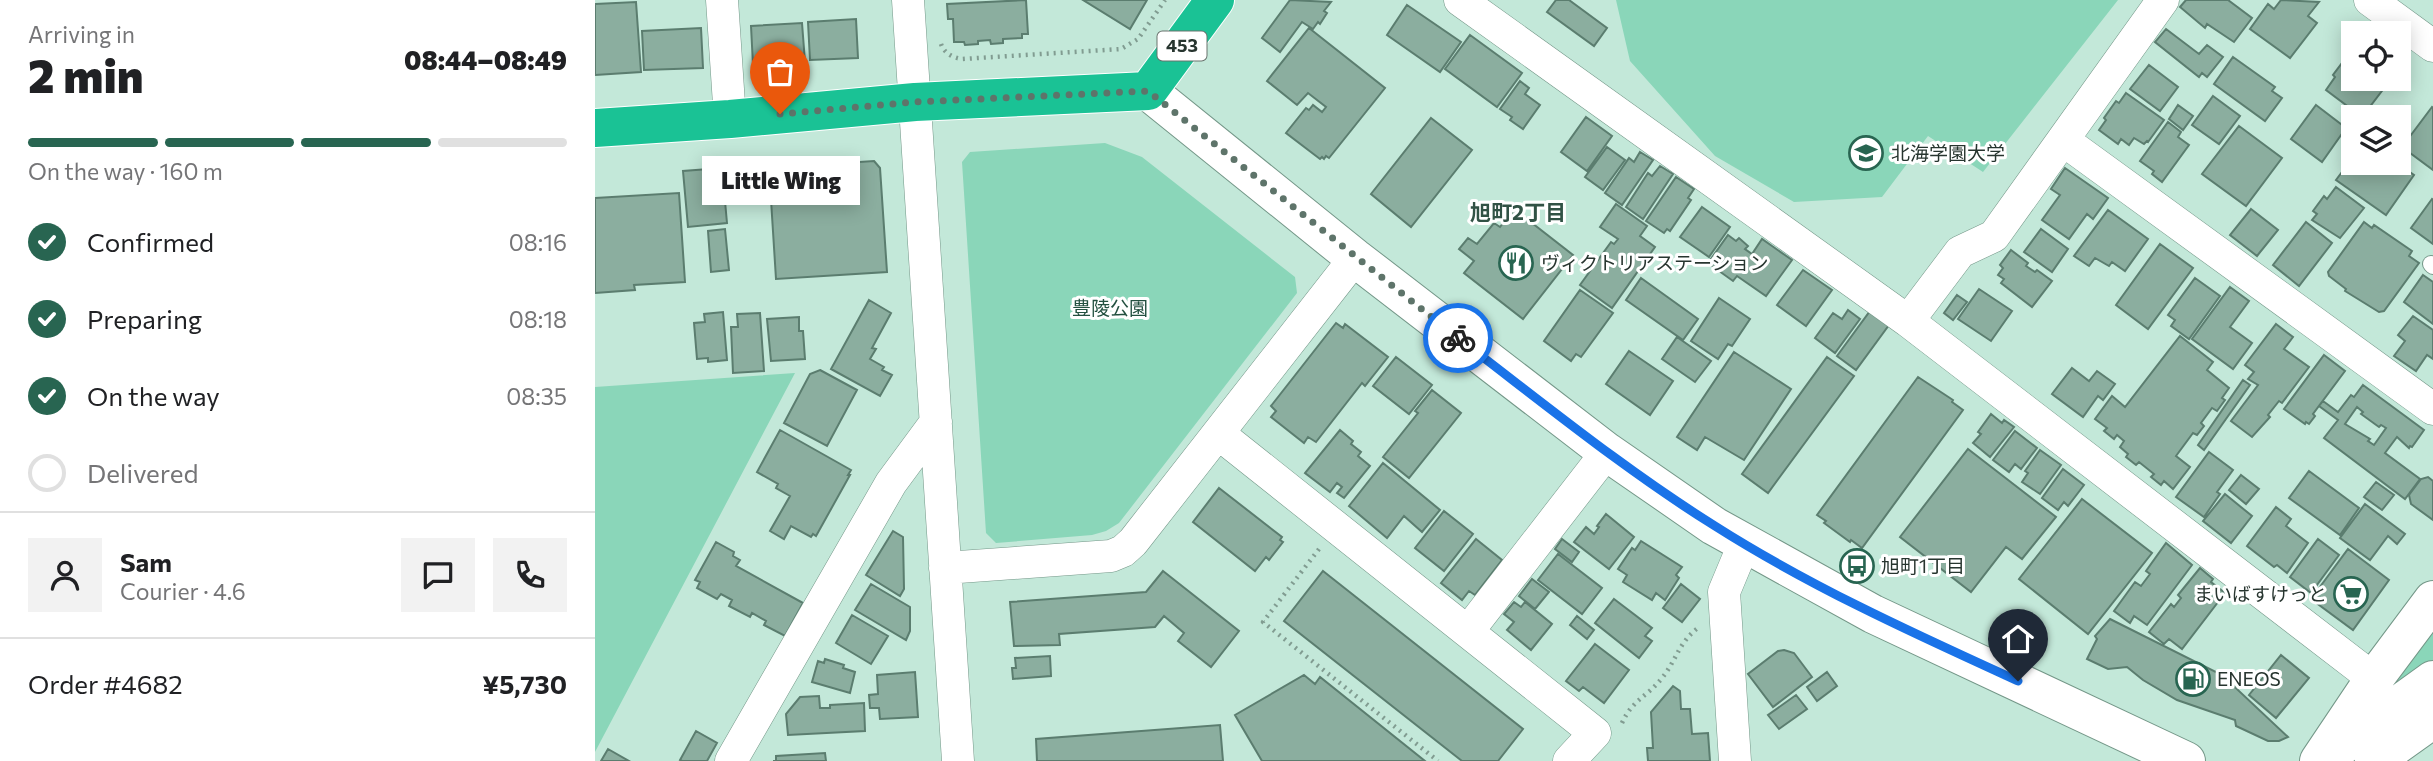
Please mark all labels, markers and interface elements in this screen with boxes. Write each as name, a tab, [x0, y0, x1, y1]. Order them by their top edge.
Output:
text: Arriving in	[28, 20, 135, 48]
map controls	[2341, 21, 2411, 175]
button: locate	[2341, 21, 2411, 91]
road number: 453	[1157, 32, 1207, 60]
pin	[750, 42, 810, 114]
text: 08:44–08:49	[404, 44, 567, 75]
text: 2 min	[28, 46, 144, 102]
icon: bag	[761, 53, 799, 91]
button: layers	[2341, 105, 2411, 175]
school or university icon: 北海学園大学	[1847, 134, 1885, 172]
place label: 北海学園大学	[1891, 141, 2005, 164]
callout: Little Wing	[701, 156, 859, 205]
text: On the way · 160 m	[28, 157, 223, 185]
text: Little Wing	[721, 166, 841, 194]
district label: 旭町2丁目	[1470, 199, 1566, 224]
icon: check	[28, 223, 66, 261]
text: Confirmed	[87, 226, 214, 257]
text: 08:16	[509, 228, 567, 256]
restaurant icon: ヴィクトリアステーション	[1497, 244, 1535, 282]
place label: ヴィクトリアステーション	[1541, 251, 1769, 274]
park label: 豊陵公園	[1072, 296, 1148, 319]
icon: check	[28, 300, 66, 338]
text: Preparing	[87, 303, 202, 334]
courier	[1423, 303, 1493, 373]
text: 08:18	[509, 305, 567, 333]
icon: bike	[1439, 319, 1477, 357]
icon: check	[28, 377, 66, 415]
text: On the way	[87, 380, 220, 411]
text: 08:35	[506, 382, 567, 410]
text: Delivered	[87, 457, 198, 488]
button: person	[28, 538, 102, 612]
button: chat	[401, 538, 475, 612]
button: phone	[493, 538, 567, 612]
text: Sam	[120, 546, 172, 577]
bus stop icon: 旭町1丁目	[1838, 547, 1876, 585]
place label: 旭町1丁目	[1881, 554, 1965, 577]
supermarket icon: まいばすけっと	[2332, 575, 2370, 613]
text: Courier · 4.6	[120, 577, 246, 605]
place label: まいばすけっと	[2194, 582, 2327, 605]
pin	[1988, 609, 2048, 681]
icon: home	[1999, 620, 2037, 658]
fuel station icon: ENEOS	[2174, 660, 2212, 698]
place label: ENEOS	[2217, 667, 2281, 690]
text: Order #4682	[28, 668, 183, 699]
text: ¥5,730	[482, 668, 567, 699]

